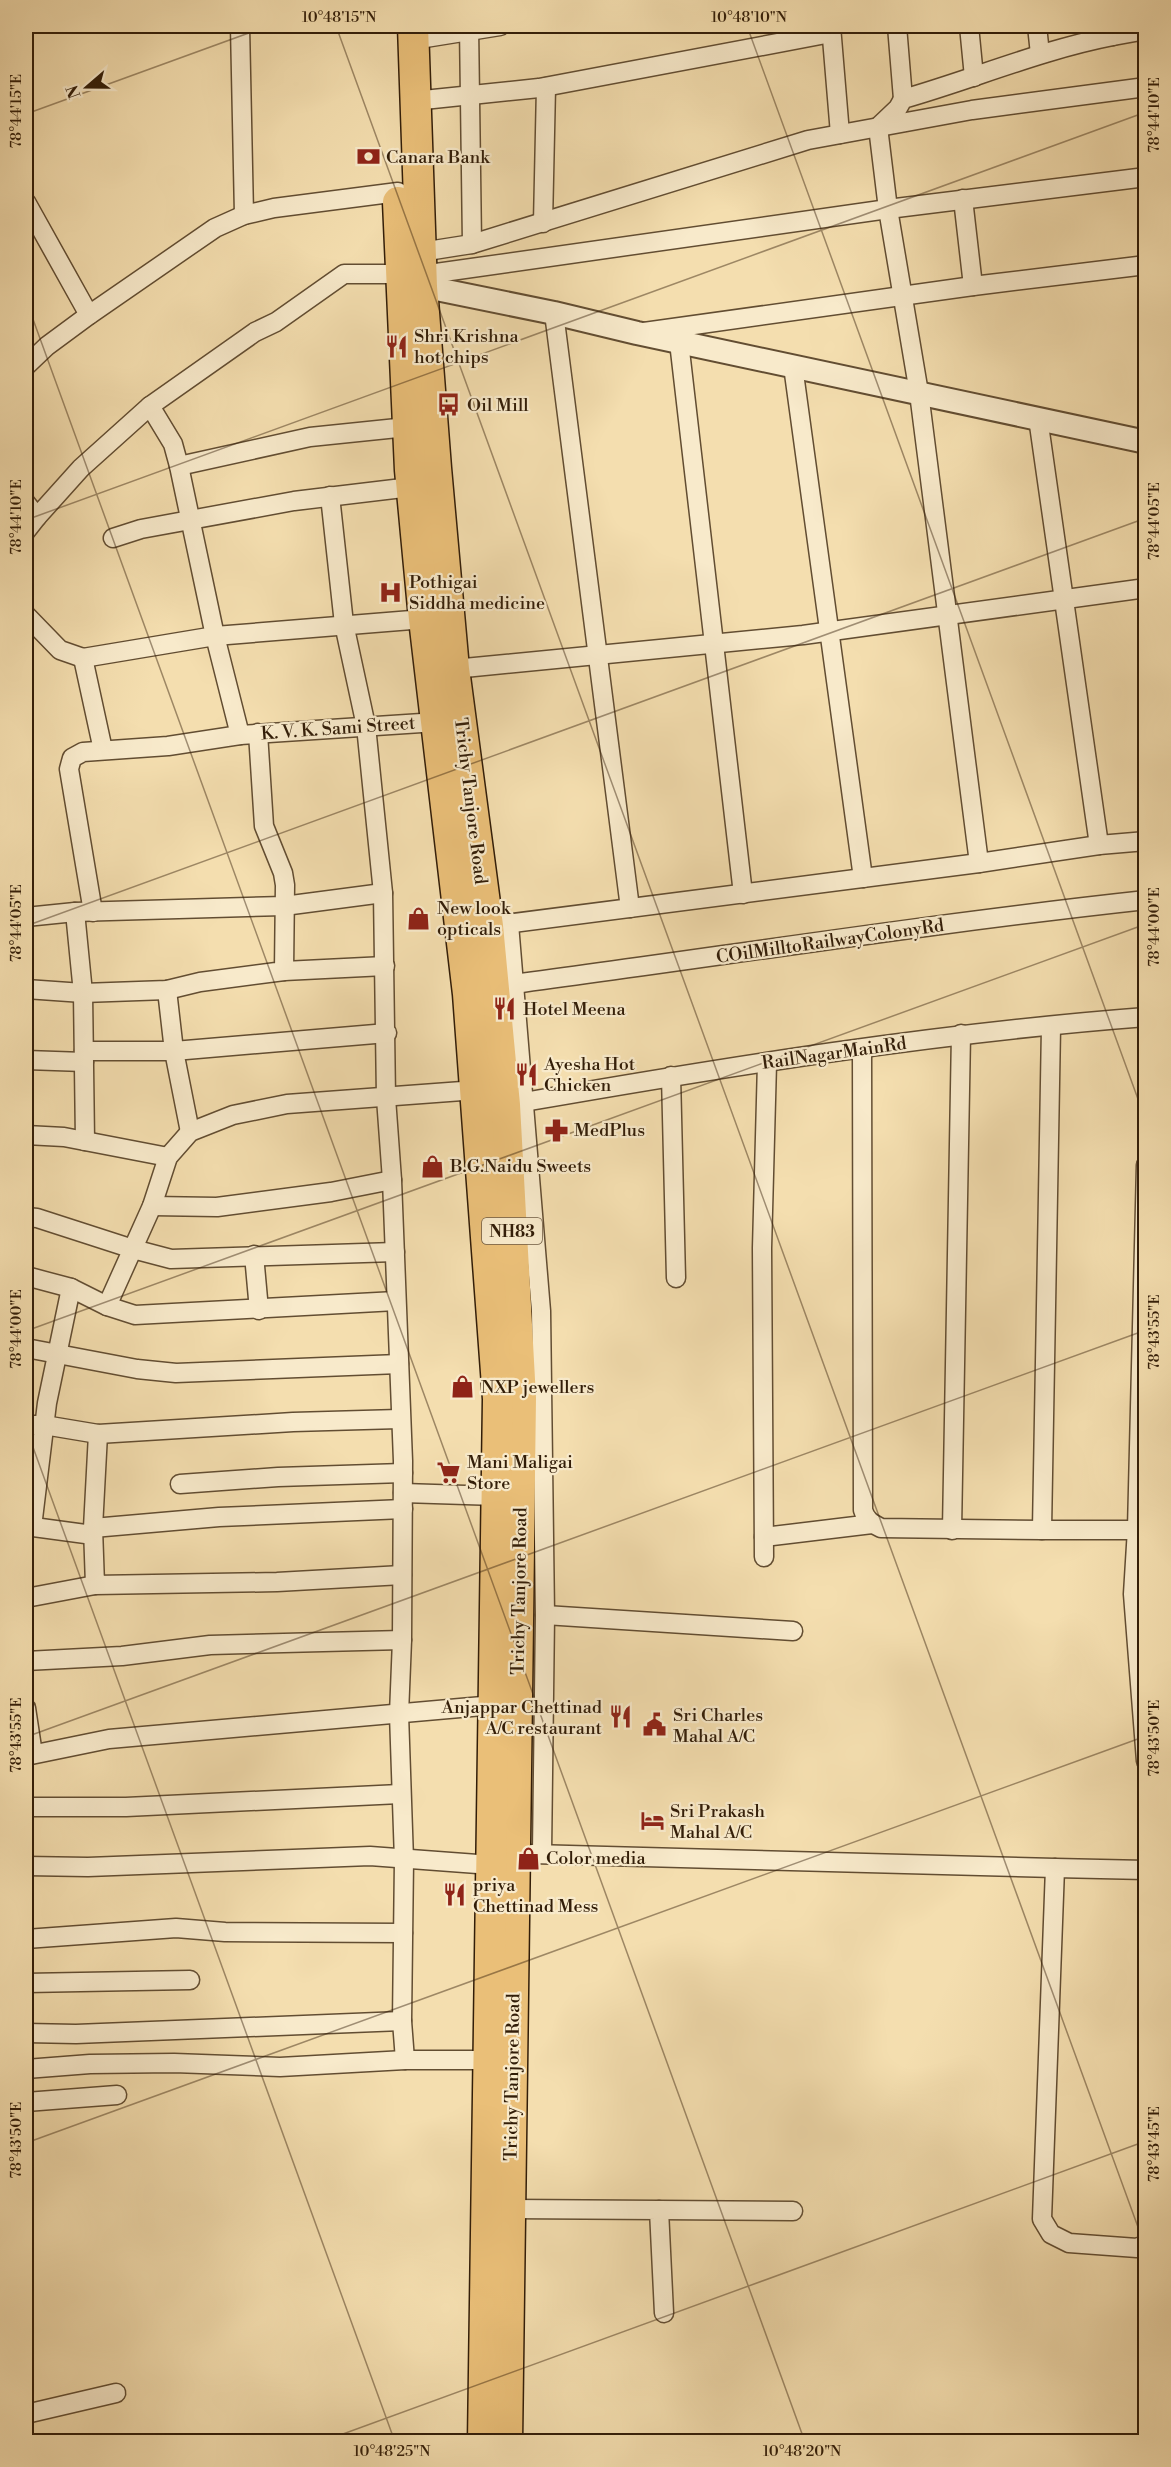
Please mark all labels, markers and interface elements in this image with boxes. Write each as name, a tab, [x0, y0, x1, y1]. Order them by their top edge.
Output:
text: 10°48'15"N	[302, 8, 376, 27]
text: 10°48'10"N	[711, 8, 787, 27]
north arrow	[57, 57, 117, 117]
text: 78°44'15"E	[7, 74, 26, 148]
text: 78°44'10"E	[1145, 77, 1164, 153]
text: N	[62, 82, 85, 101]
bank icon: Canara Bank	[355, 144, 381, 170]
place label: Canara Bank	[386, 146, 491, 169]
place label: Shri Krishna hot chips	[414, 325, 519, 369]
restaurant icon: Shri Krishna hot chips	[383, 333, 409, 359]
bus stop icon: Oil Mill	[436, 392, 462, 418]
place label: Oil Mill	[467, 394, 529, 417]
text: 78°44'10"E	[7, 479, 26, 555]
text: 78°44'05"E	[1145, 482, 1164, 560]
place label: Pothigai Siddha medicine	[409, 571, 545, 615]
hospital icon: Pothigai Siddha medicine	[378, 579, 404, 605]
street label: K. V. K. Sami Street	[260, 712, 417, 745]
street label: Trichy Tanjore Road	[449, 716, 492, 886]
text: 78°44'05"E	[7, 884, 26, 962]
text: 78°44'00"E	[1145, 887, 1164, 967]
place label: New look opticals	[437, 897, 512, 941]
shop icon: New look opticals	[406, 905, 432, 931]
street label: COilMilltoRailwayColonyRd	[715, 914, 946, 969]
restaurant icon: Hotel Meena	[492, 996, 518, 1022]
place label: Hotel Meena	[523, 998, 627, 1021]
street label: RailNagarMainRd	[760, 1032, 909, 1075]
place label: Ayesha Hot Chicken	[543, 1053, 636, 1097]
restaurant icon: Ayesha Hot Chicken	[513, 1061, 539, 1087]
pharmacy icon: MedPlus	[543, 1117, 569, 1143]
place label: MedPlus	[574, 1119, 645, 1142]
shop icon: B.G.Naidu Sweets	[419, 1153, 445, 1179]
place label: B.G.Naidu Sweets	[449, 1155, 591, 1178]
road number: NH83	[482, 1218, 542, 1244]
text: 78°44'00"E	[7, 1289, 26, 1369]
text: 78°43'55"E	[1145, 1294, 1164, 1370]
shop icon: NXP jewellers	[450, 1374, 476, 1400]
place label: NXP jewellers	[481, 1376, 594, 1399]
place label: Mani Maligai Store	[467, 1451, 573, 1495]
supermarket icon: Mani Maligai Store	[436, 1459, 462, 1485]
street label: Trichy Tanjore Road	[507, 1506, 532, 1675]
place label: Anjappar Chettinad A/C restaurant	[441, 1696, 603, 1740]
text: 78°43'55"E	[7, 1697, 26, 1773]
text: 78°43'50"E	[1145, 1700, 1164, 1776]
restaurant icon: Anjappar Chettinad A/C restaurant	[607, 1704, 633, 1730]
place label: Sri Charles Mahal A/C	[673, 1704, 763, 1748]
public building icon: Sri Charles Mahal A/C	[642, 1712, 668, 1738]
place label: Sri Prakash Mahal A/C	[670, 1800, 765, 1844]
hotel icon: Sri Prakash Mahal A/C	[639, 1808, 665, 1834]
shop icon: Color media	[515, 1845, 541, 1871]
place label: Color media	[546, 1847, 646, 1870]
place label: priya Chettinad Mess	[473, 1874, 599, 1918]
restaurant icon: priya Chettinad Mess	[442, 1882, 468, 1908]
street label: Trichy Tanjore Road	[500, 1992, 525, 2161]
text: 78°43'50"E	[7, 2102, 26, 2178]
text: 78°43'45"E	[1145, 2106, 1164, 2182]
text: 10°48'25"N	[354, 2442, 430, 2461]
text: 10°48'20"N	[763, 2442, 841, 2461]

